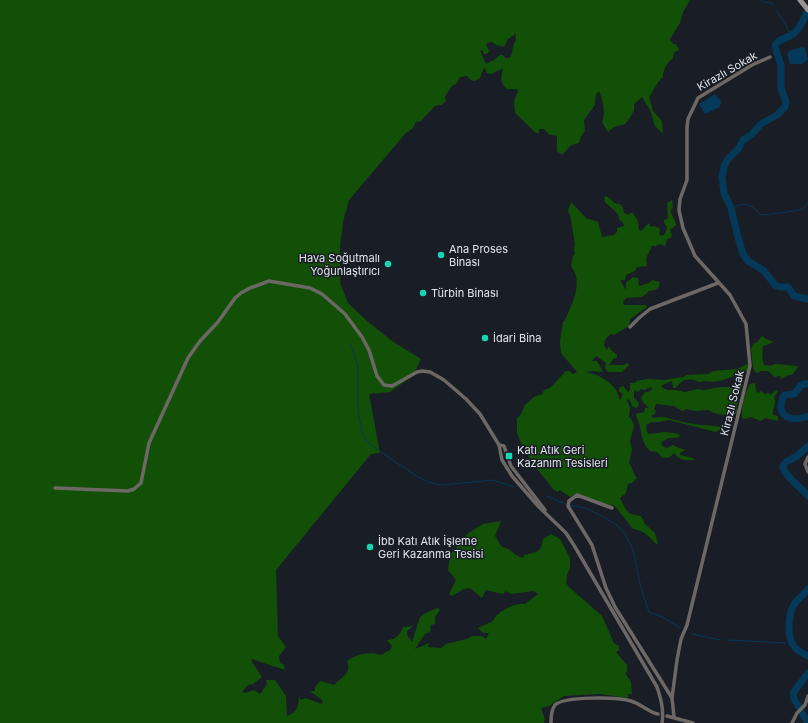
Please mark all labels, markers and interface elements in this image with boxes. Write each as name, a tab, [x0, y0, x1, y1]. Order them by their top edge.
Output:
street label: Kirazlı Sokak	[695, 48, 759, 94]
place label: Ana Proses Binası	[449, 242, 508, 269]
marker: Ana Proses Binası	[436, 250, 446, 260]
place label: Hava Soğutmalı Yoğunlaştırıcı	[299, 251, 380, 278]
marker: Hava Soğutmalı Yoğunlaştırıcı	[383, 259, 393, 269]
place label: Türbin Binası	[431, 286, 498, 300]
marker: Türbin Binası	[418, 288, 428, 298]
place label: İdari Bina	[493, 331, 541, 345]
marker: İdari Bina	[480, 333, 490, 343]
street label: Kirazlı Sokak	[717, 369, 747, 437]
place label: Katı Atık Geri Kazanım Tesisleri	[517, 443, 608, 470]
marker: Katı Atık Geri Kazanım Tesisleri	[504, 451, 514, 461]
place label: İbb Katı Atık İşleme Geri Kazanma Tesisi	[378, 534, 484, 561]
marker: İbb Katı Atık İşleme Geri Kazanma Tesisi	[365, 542, 375, 552]

